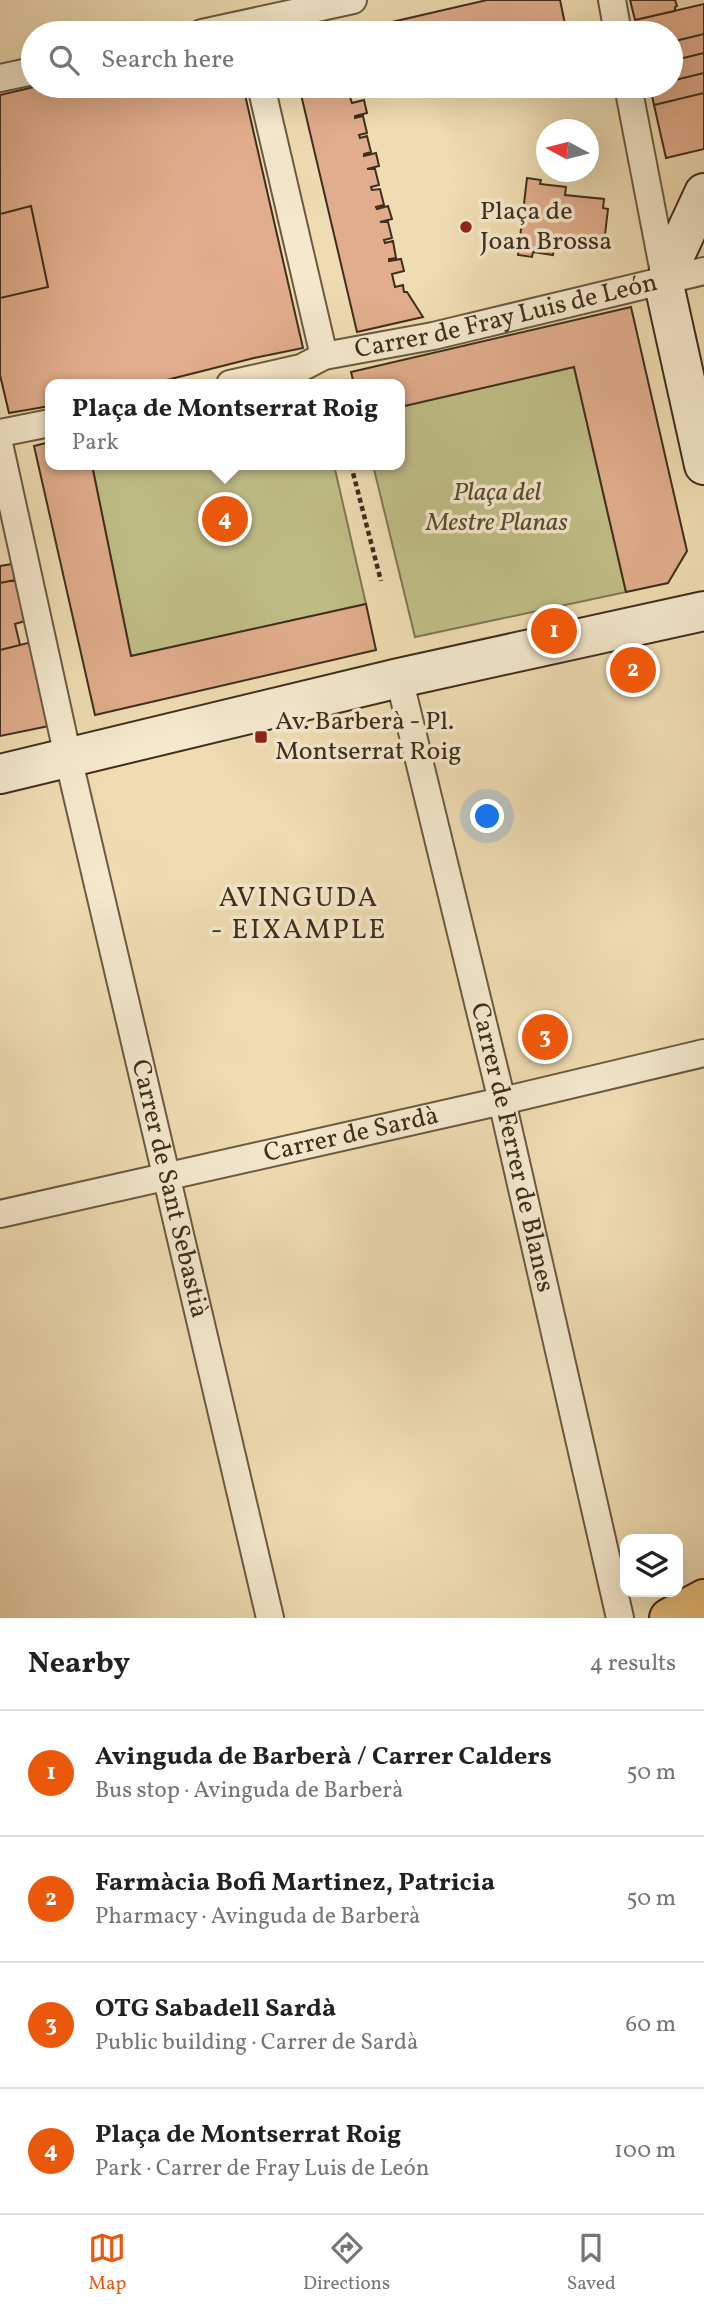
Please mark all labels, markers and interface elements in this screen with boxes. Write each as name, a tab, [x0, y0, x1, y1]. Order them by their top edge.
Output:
search box	[21, 21, 683, 98]
icon: search	[45, 41, 83, 79]
text: Search here	[101, 42, 234, 78]
north arrow	[536, 119, 599, 182]
place label: Plaça de Joan Brossa	[480, 194, 612, 260]
marker: Plaça de Joan Brossa	[458, 219, 474, 235]
street label: Carrer de Fray Luis de León	[352, 265, 661, 368]
popup	[45, 379, 405, 470]
text: Plaça de Montserrat Roig	[72, 391, 378, 427]
text: Park	[72, 427, 119, 459]
park label: Plaça del Mestre Planas	[425, 475, 568, 541]
pin: 4	[202, 493, 248, 545]
pin: 1	[531, 605, 577, 657]
pin: 2	[610, 644, 656, 696]
place label: Av. Barberà - Pl. Montserrat Roig	[275, 704, 462, 770]
marker: Av. Barberà - Pl. Montserrat Roig	[253, 729, 269, 745]
your location	[470, 799, 504, 833]
district label: AVINGUDA - EIXAMPLE	[211, 879, 387, 950]
street label: Carrer de Ferrer de Blanes	[461, 999, 563, 1296]
pin: 3	[522, 1011, 568, 1063]
street label: Carrer de Sant Sebastià	[122, 1056, 217, 1322]
street label: Carrer de Sardà	[260, 1098, 442, 1172]
map controls	[620, 1534, 683, 1597]
button: layers	[620, 1534, 683, 1597]
text: Nearby	[28, 1643, 130, 1685]
text: 4 results	[590, 1648, 676, 1680]
text: Avinguda de Barberà / Carrer Calders	[95, 1739, 552, 1775]
text: 1	[46, 1757, 56, 1789]
text: 50 m	[627, 1757, 676, 1789]
text: Bus stop · Avinguda de Barberà	[95, 1775, 403, 1807]
text: Farmàcia Bofi Martinez, Patricia	[95, 1865, 495, 1901]
text: 2	[45, 1883, 57, 1915]
text: 50 m	[627, 1883, 676, 1915]
text: Pharmacy · Avinguda de Barberà	[95, 1901, 421, 1933]
text: OTG Sabadell Sardà	[95, 1991, 336, 2027]
text: 3	[45, 2009, 57, 2041]
text: 60 m	[626, 2009, 676, 2041]
text: Public building · Carrer de Sardà	[95, 2027, 418, 2059]
text: Plaça de Montserrat Roig	[95, 2117, 401, 2153]
text: 4	[44, 2135, 58, 2167]
text: 100 m	[614, 2135, 676, 2167]
text: Park · Carrer de Fray Luis de León	[95, 2153, 429, 2185]
tab: Map	[88, 2229, 126, 2297]
tab: Directions	[303, 2229, 390, 2297]
tab: Saved	[567, 2229, 616, 2297]

